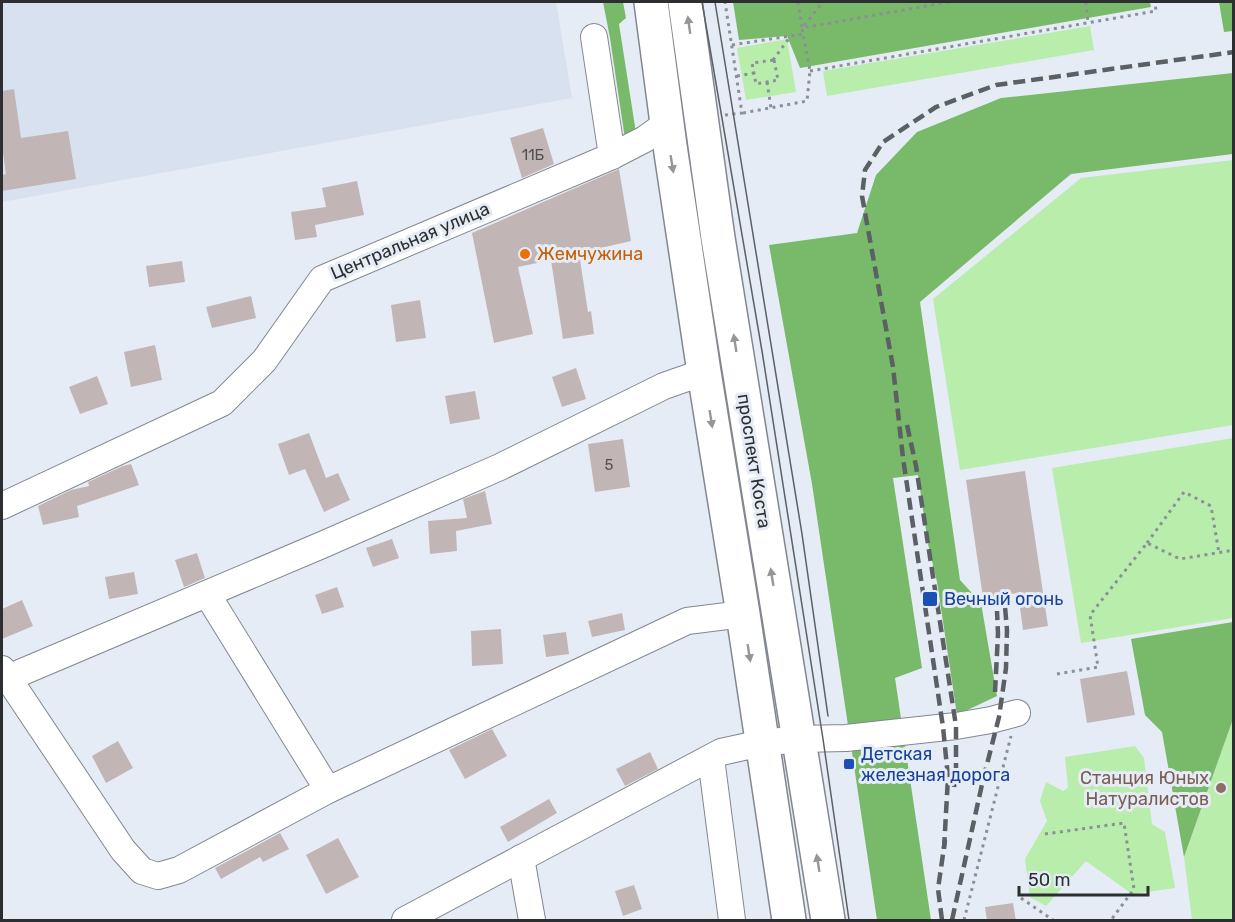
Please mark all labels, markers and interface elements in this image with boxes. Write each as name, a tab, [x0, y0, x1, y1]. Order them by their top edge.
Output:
one-way arrow	[684, 16, 693, 35]
house number: 11Б	[522, 146, 545, 164]
one-way arrow	[668, 154, 677, 173]
street label: Центральная улица	[327, 198, 493, 284]
place label: Жемчужина	[537, 243, 643, 265]
marker: Жемчужина	[518, 247, 532, 261]
one-way arrow	[730, 333, 739, 352]
street label: проспект Коста	[732, 392, 776, 530]
one-way arrow	[707, 409, 716, 428]
house number: 5	[605, 456, 614, 474]
one-way arrow	[768, 567, 777, 586]
place label: Вечный огонь	[944, 588, 1063, 610]
marker: Вечный огонь	[921, 590, 939, 608]
one-way arrow	[744, 643, 753, 662]
place label: Детская железная дорога	[861, 743, 1010, 786]
marker: Детская железная дорога	[842, 757, 856, 771]
place label: Станция Юных Натуралистов	[1080, 767, 1209, 810]
marker: Станция Юных Натуралистов	[1214, 781, 1228, 795]
one-way arrow	[814, 853, 823, 872]
scale bar	[1019, 859, 1148, 897]
text: 50 m	[1028, 869, 1071, 891]

